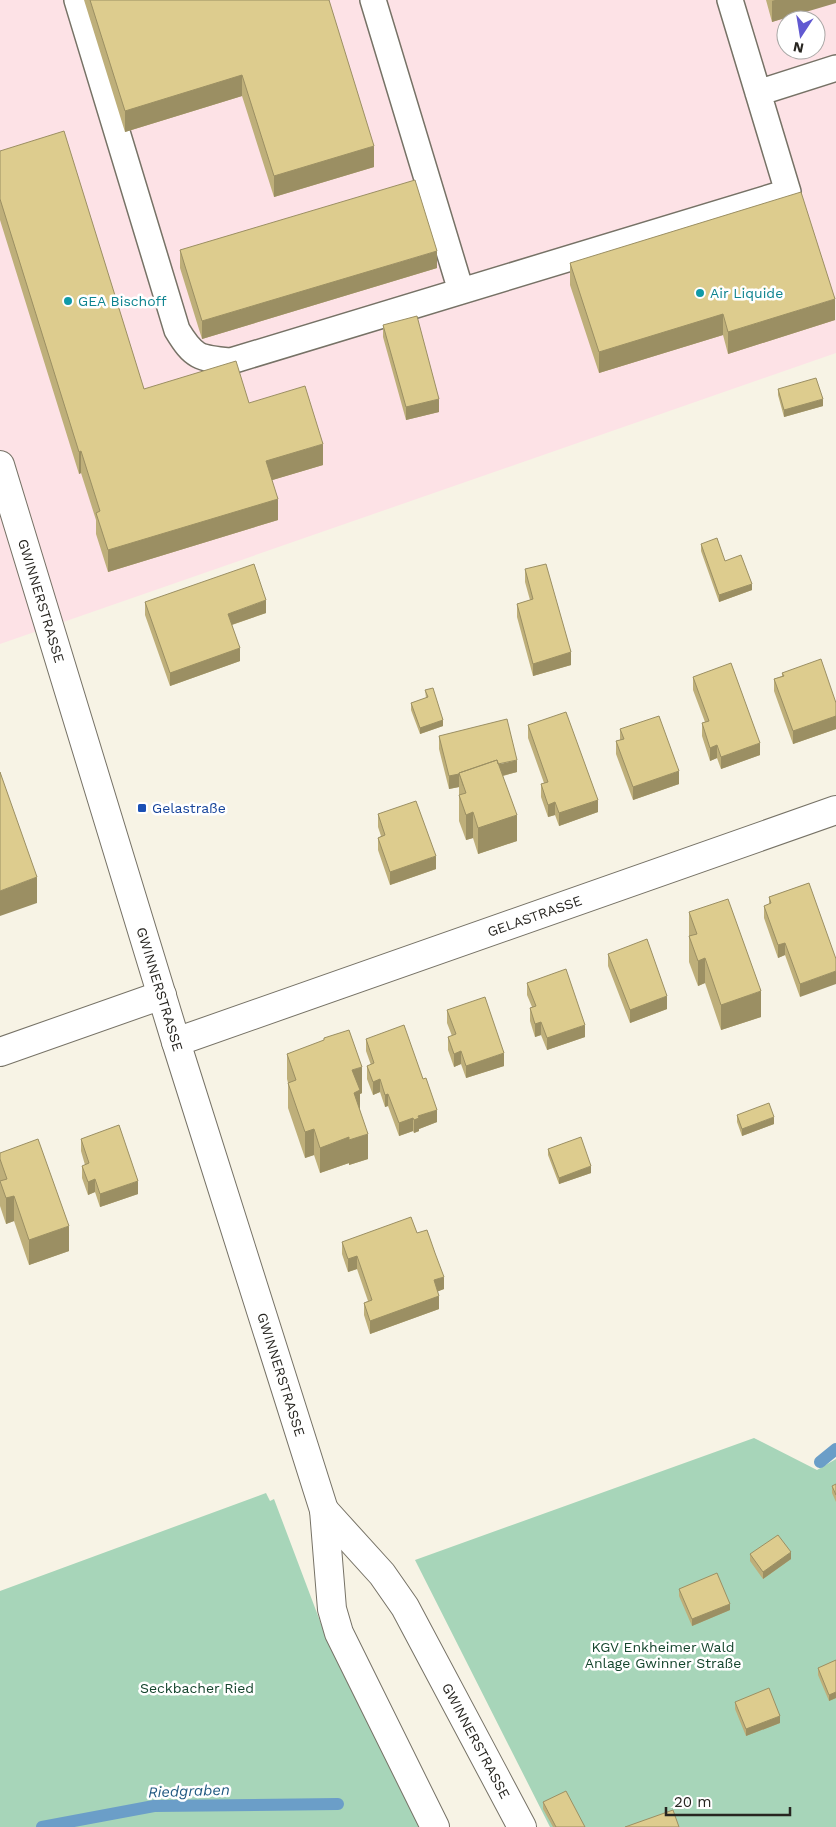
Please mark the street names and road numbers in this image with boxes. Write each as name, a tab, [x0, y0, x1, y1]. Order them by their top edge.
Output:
street label: GWINNERSTRASSE	[15, 537, 68, 665]
street label: GELASTRASSE	[485, 892, 584, 940]
street label: GWINNERSTRASSE	[133, 925, 186, 1053]
street label: GWINNERSTRASSE	[254, 1311, 308, 1438]
street label: GWINNERSTRASSE	[439, 1680, 513, 1801]

